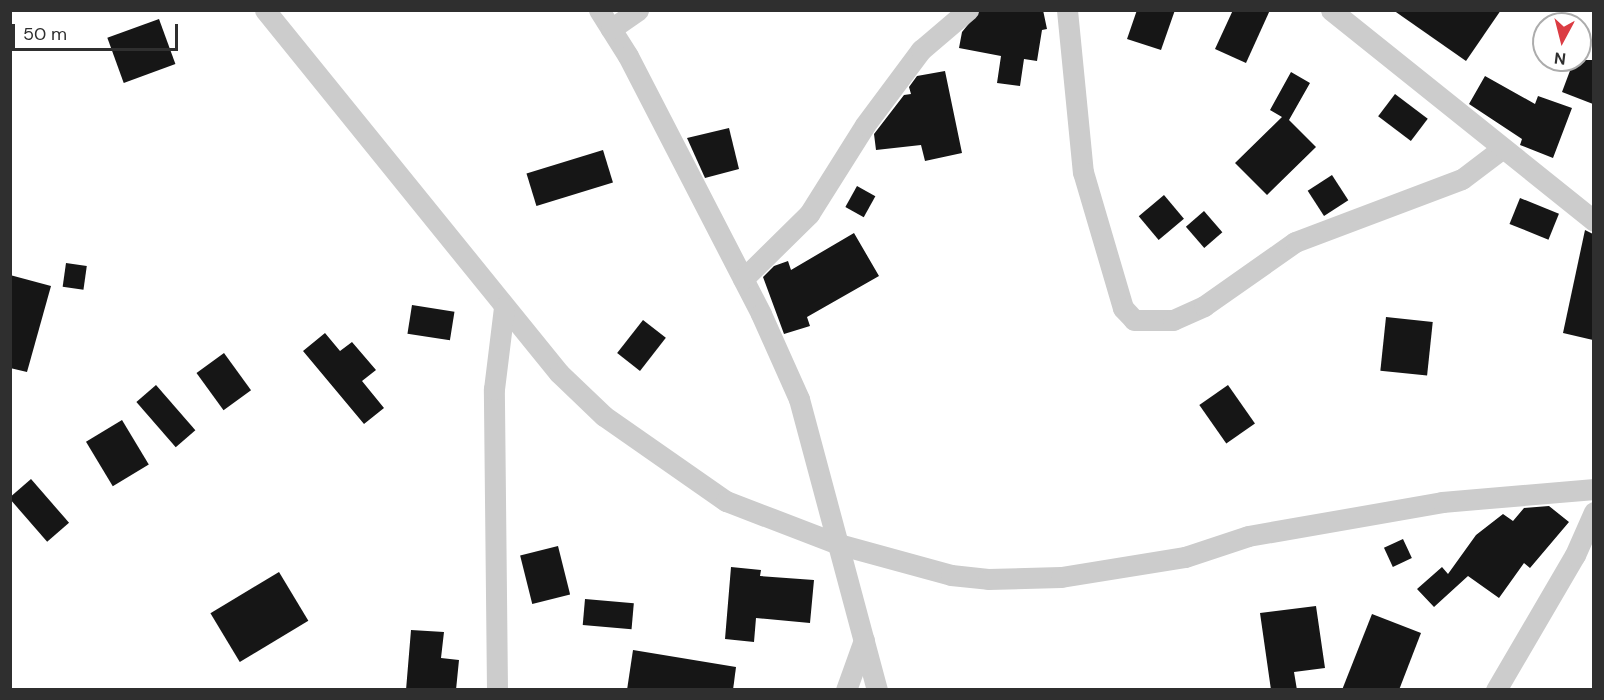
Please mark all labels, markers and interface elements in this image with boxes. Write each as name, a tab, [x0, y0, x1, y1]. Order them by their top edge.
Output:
scale bar	[15, 12, 182, 50]
north arrow	[1532, 12, 1592, 72]
text: 50 m	[23, 22, 67, 46]
text: N	[1553, 47, 1567, 70]

